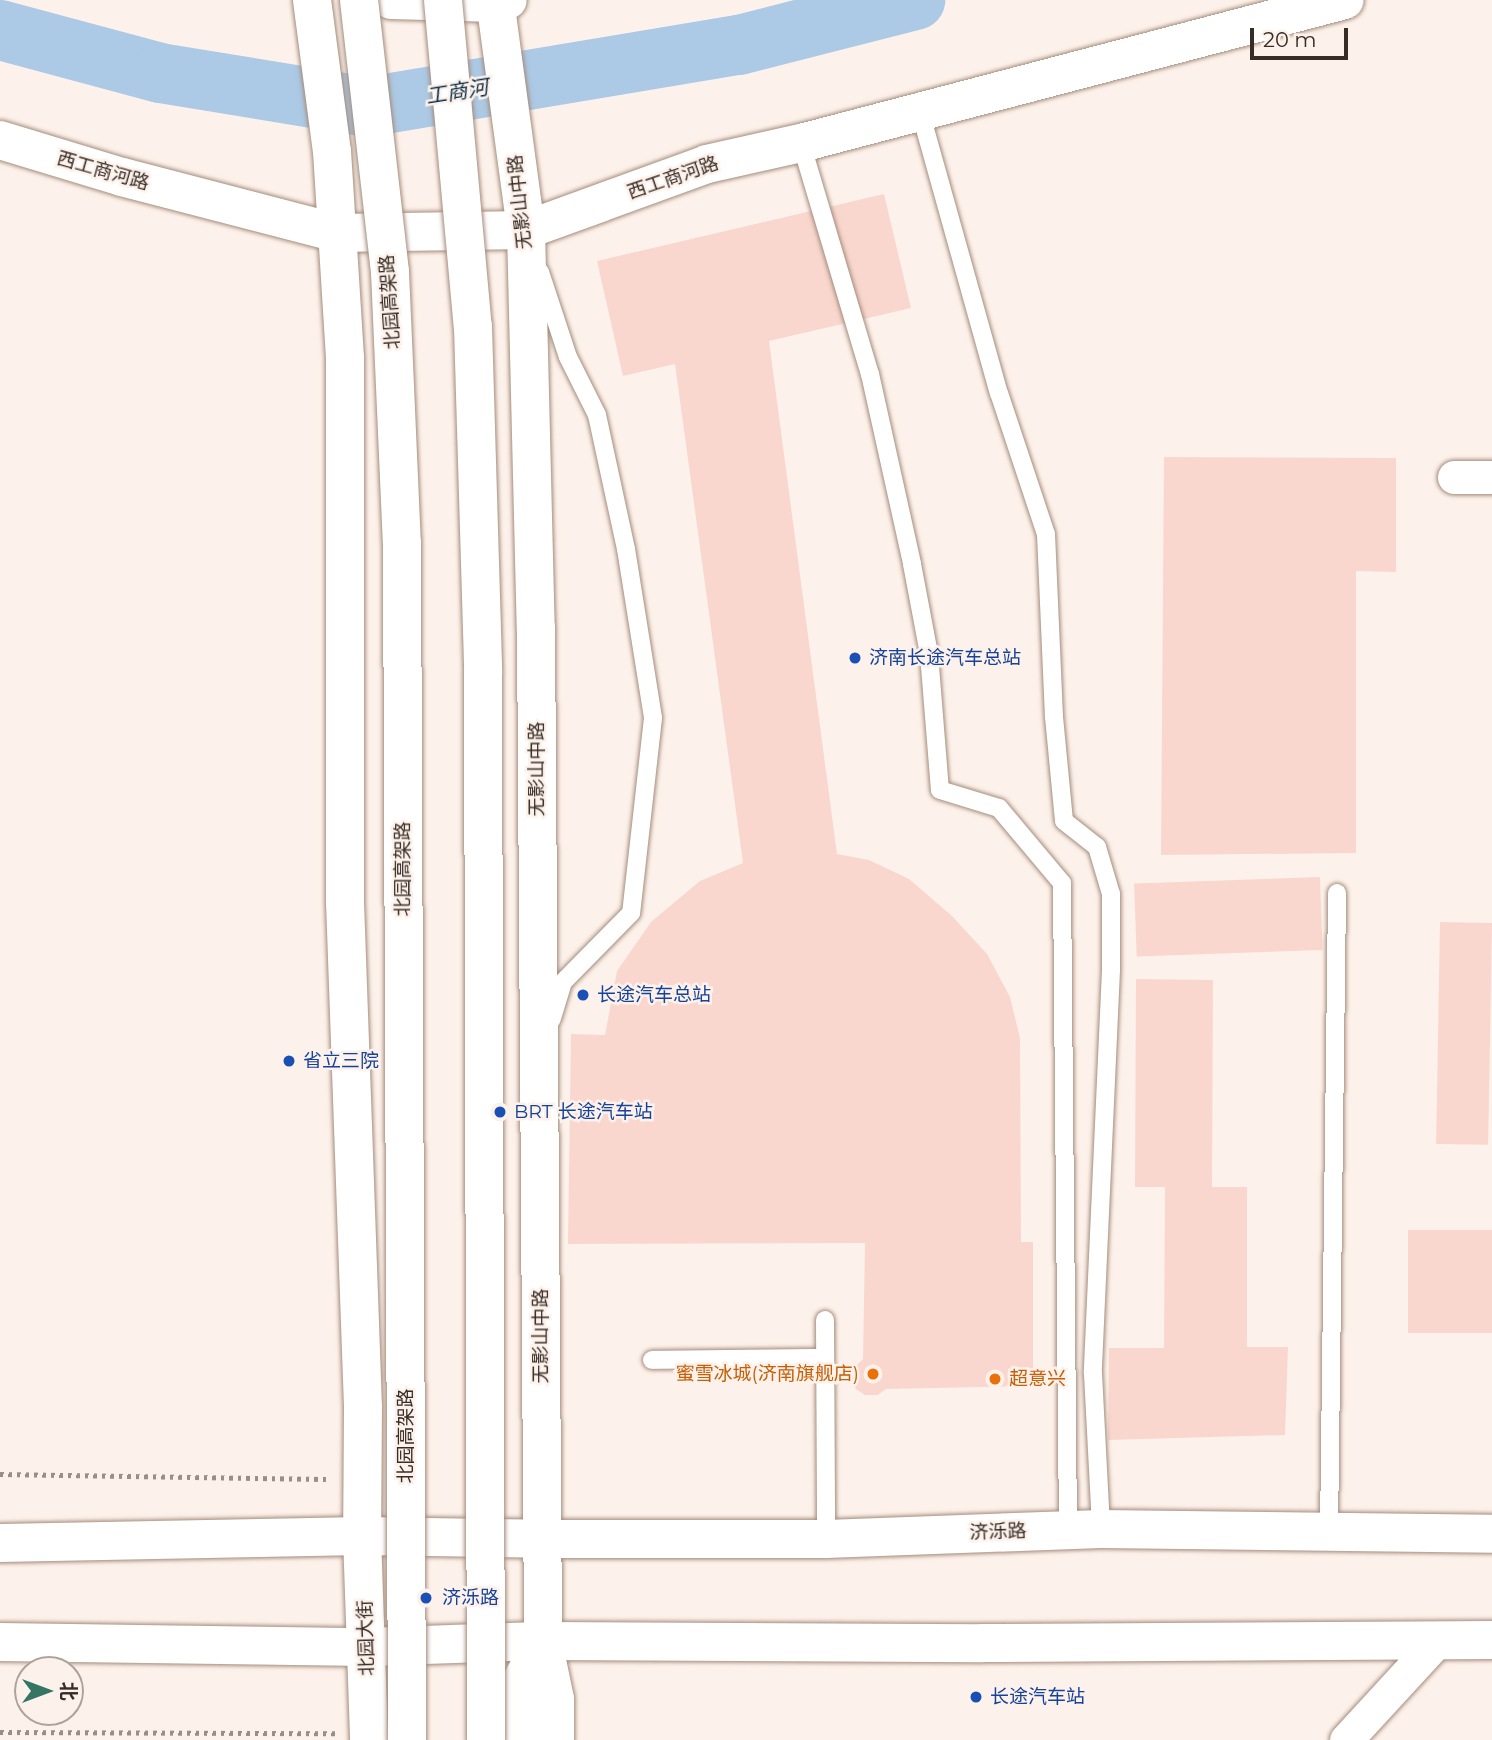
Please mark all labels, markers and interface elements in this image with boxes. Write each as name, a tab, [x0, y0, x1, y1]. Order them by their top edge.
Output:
scale bar	[1254, 14, 1352, 58]
text: 20 m	[1263, 27, 1317, 52]
water label: 工商河	[424, 75, 490, 109]
street label: 西工商河路	[54, 147, 152, 195]
street label: 西工商河路	[624, 152, 722, 204]
street label: 无影山中路	[504, 154, 536, 250]
street label: 北园高架路	[375, 254, 405, 350]
place label: 济南长途汽车总站	[869, 647, 1021, 669]
marker: 济南长途汽车总站	[847, 650, 863, 666]
street label: 无影山中路	[526, 722, 548, 816]
street label: 北园高架路	[392, 822, 414, 916]
place label: 长途汽车总站	[597, 984, 711, 1006]
marker: 长途汽车总站	[575, 987, 591, 1003]
place label: 省立三院	[303, 1050, 379, 1072]
marker: 省立三院	[281, 1053, 297, 1069]
place label: BRT 长途汽车站	[514, 1101, 653, 1123]
marker: BRT 长途汽车站	[492, 1104, 508, 1120]
street label: 无影山中路	[530, 1289, 552, 1383]
place label: 蜜雪冰城(济南旗舰店)	[675, 1363, 859, 1385]
marker: 蜜雪冰城(济南旗舰店)	[865, 1366, 881, 1382]
place label: 超意兴	[1009, 1368, 1066, 1390]
marker: 超意兴	[987, 1371, 1003, 1387]
street label: 北园高架路	[395, 1389, 417, 1483]
street label: 济泺路	[969, 1520, 1027, 1544]
place label: 济泺路	[442, 1587, 499, 1609]
marker: 济泺路	[416, 1588, 436, 1608]
street label: 北园大街	[353, 1600, 379, 1676]
north arrow	[14, 1656, 84, 1726]
text: 北	[57, 1681, 80, 1701]
place label: 长途汽车站	[990, 1686, 1085, 1708]
marker: 长途汽车站	[968, 1689, 984, 1705]

